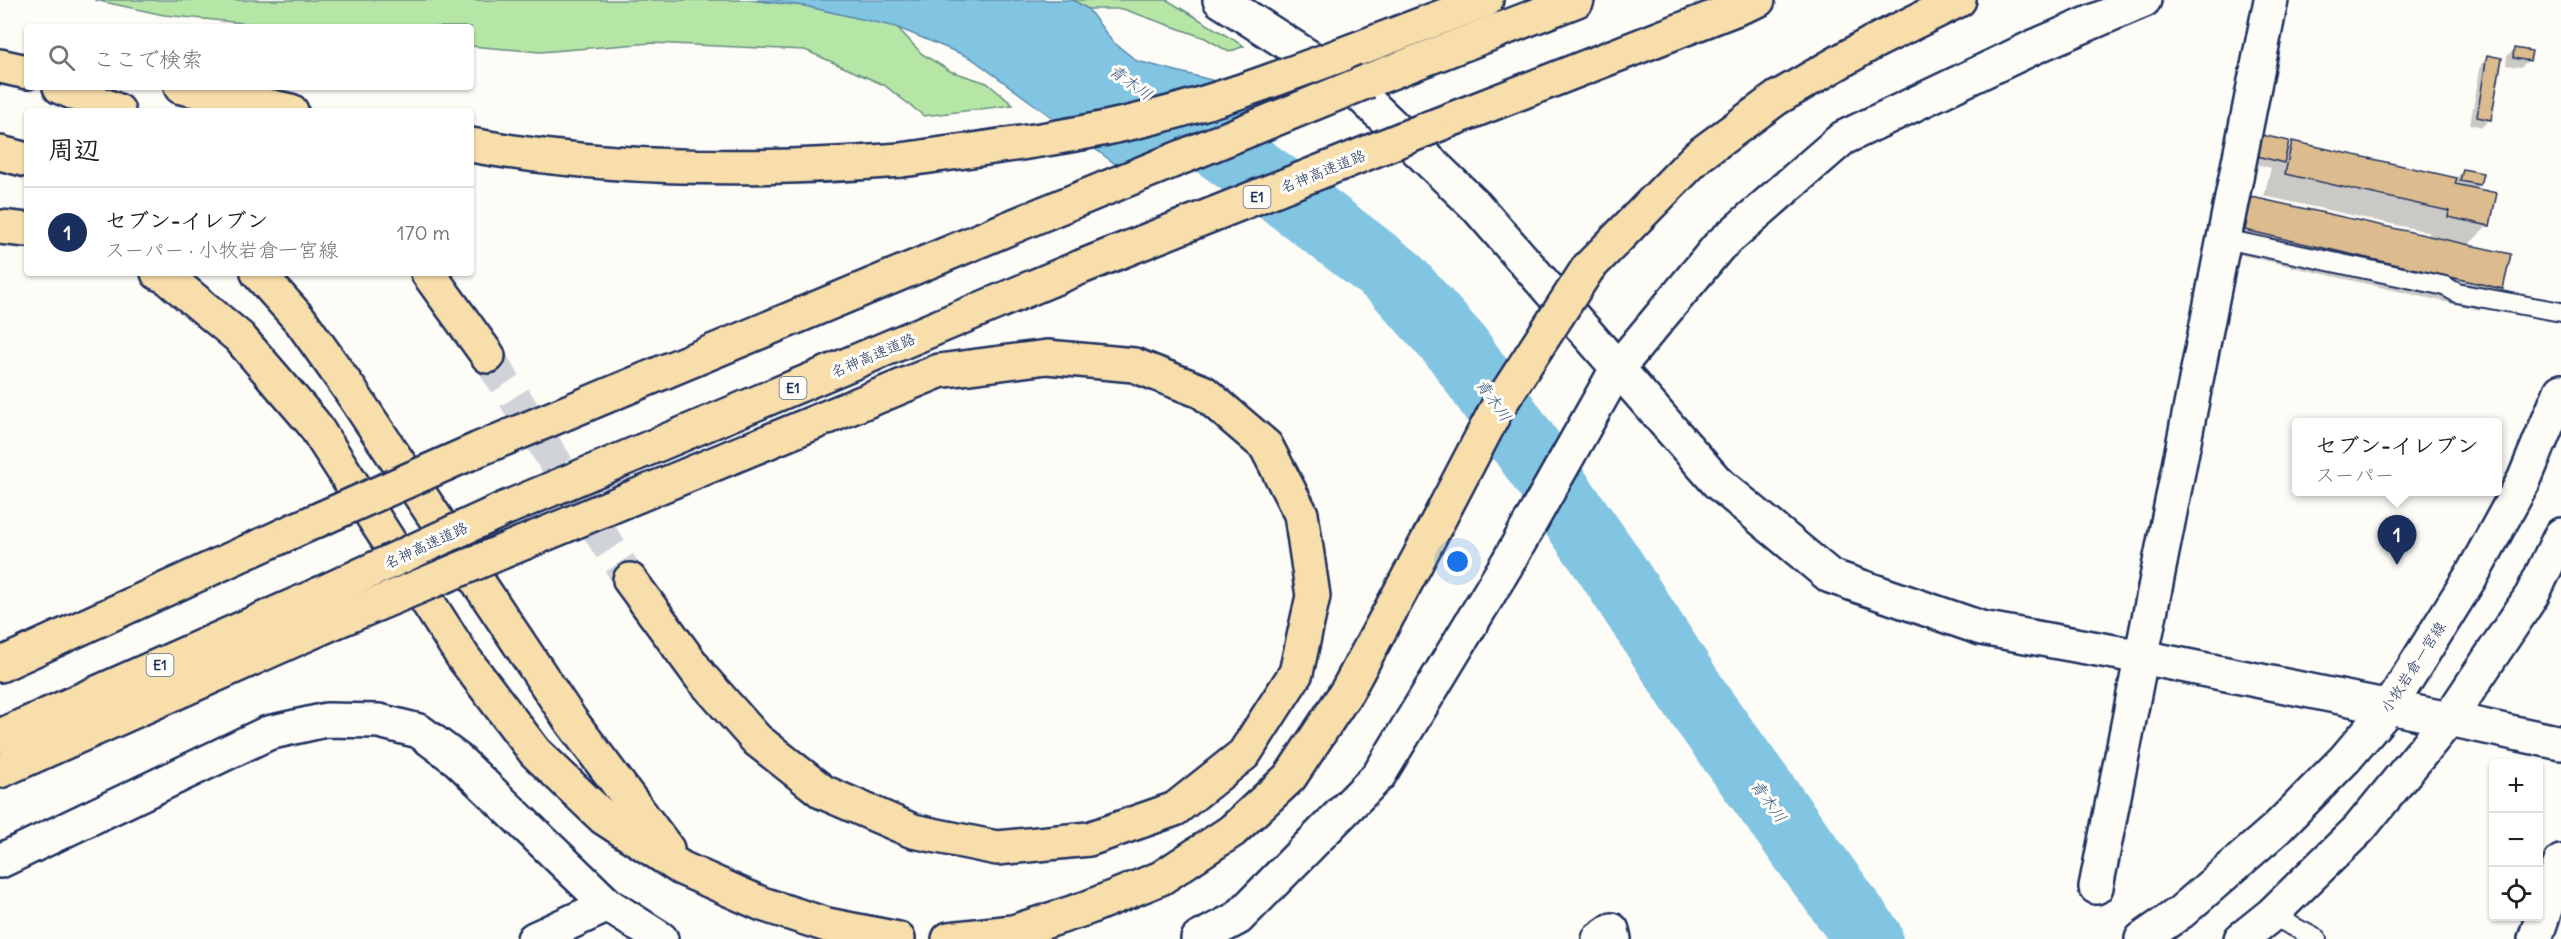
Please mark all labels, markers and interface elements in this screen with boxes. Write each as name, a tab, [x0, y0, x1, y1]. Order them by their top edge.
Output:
search box	[24, 24, 474, 90]
icon: search	[45, 41, 78, 74]
text: ここで検索	[93, 45, 203, 73]
water label: 青木川	[1106, 60, 1156, 104]
text: 周辺	[48, 133, 100, 166]
street label: 名神高速道路	[1278, 145, 1368, 197]
road number: E1	[1244, 186, 1270, 208]
text: セブン-イレブン	[105, 206, 268, 234]
text: 1	[64, 220, 71, 245]
text: 170 m	[397, 220, 450, 245]
text: スーパー · 小牧岩倉一宮線	[105, 237, 338, 262]
street label: 名神高速道路	[828, 329, 918, 381]
water label: 青木川	[1472, 375, 1516, 425]
road number: E1	[780, 377, 806, 399]
popup	[2292, 418, 2502, 496]
text: セブン-イレブン	[2315, 431, 2479, 459]
text: スーパー	[2315, 462, 2394, 487]
pin: 1	[2378, 516, 2416, 565]
street label: 名神高速道路	[381, 517, 471, 573]
your location	[1443, 547, 1472, 576]
street label: 小牧岩倉一宮線	[2376, 618, 2450, 716]
road number: E1	[146, 654, 174, 676]
map controls	[2489, 759, 2543, 921]
button: +	[2489, 759, 2543, 813]
water label: 青木川	[1747, 776, 1791, 826]
button: −	[2489, 813, 2543, 867]
button: locate	[2489, 867, 2543, 921]

